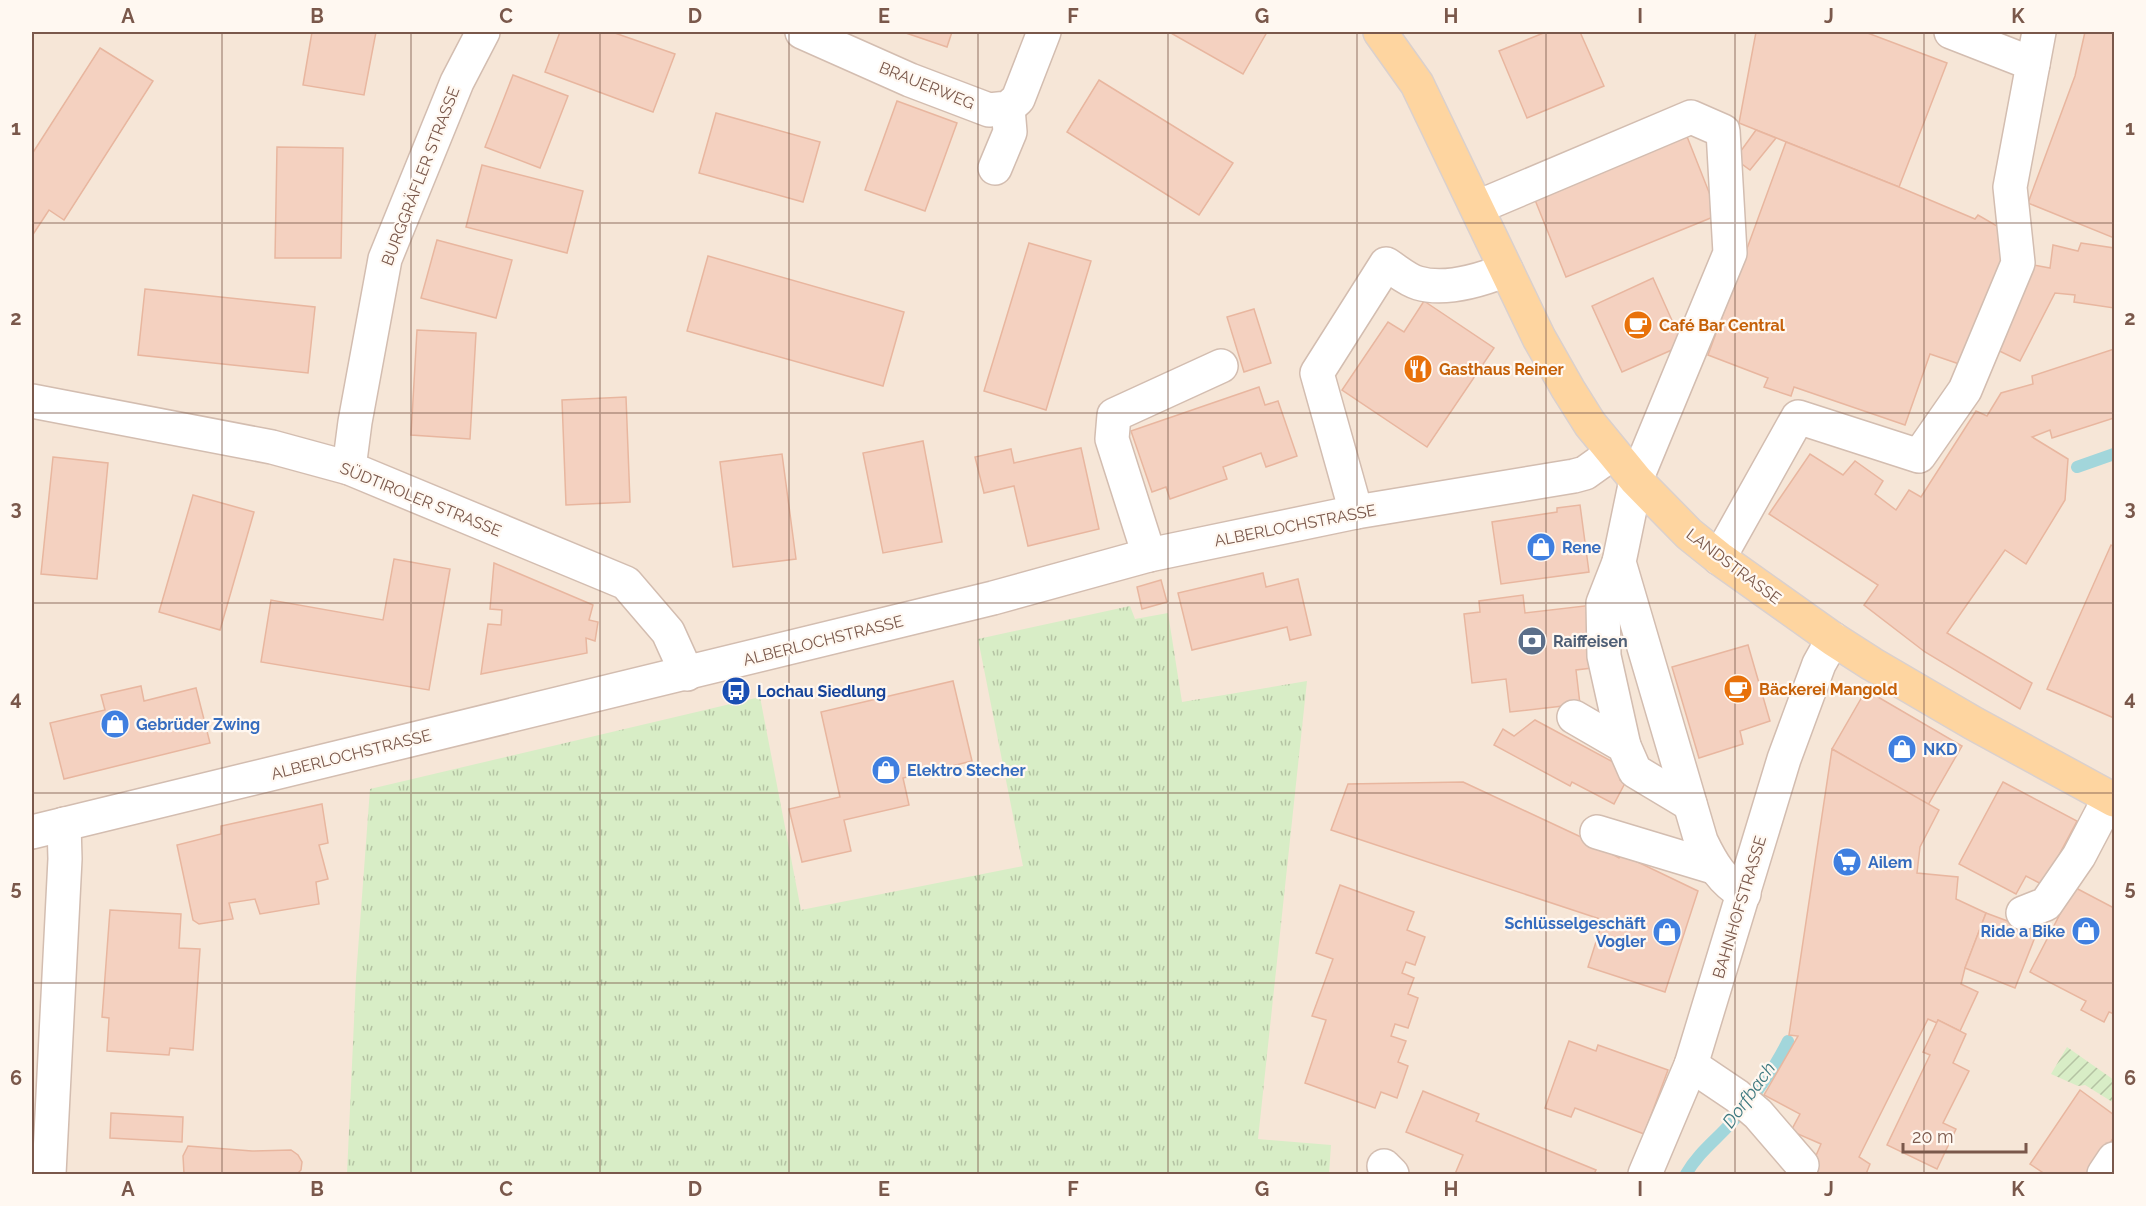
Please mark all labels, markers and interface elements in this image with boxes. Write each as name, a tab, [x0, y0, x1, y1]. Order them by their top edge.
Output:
text: A	[121, 4, 135, 28]
text: B	[310, 4, 324, 28]
text: C	[499, 4, 513, 28]
text: D	[688, 4, 702, 28]
text: E	[878, 4, 890, 28]
text: F	[1067, 4, 1079, 28]
text: G	[1255, 4, 1269, 28]
text: H	[1444, 4, 1458, 28]
text: I	[1637, 4, 1643, 28]
text: J	[1824, 4, 1834, 28]
text: K	[2011, 4, 2025, 28]
street label: BRAUERWEG	[876, 58, 977, 113]
street label: BURGGRÄFLER STRASSE	[377, 83, 463, 268]
text: 1	[11, 116, 21, 140]
text: 1	[2125, 116, 2135, 140]
text: 2	[10, 306, 22, 330]
text: 2	[2124, 306, 2136, 330]
cafe icon: Café Bar Central	[1622, 309, 1654, 341]
place label: Café Bar Central	[1659, 316, 1786, 335]
restaurant icon: Gasthaus Reiner	[1402, 353, 1434, 385]
place label: Gasthaus Reiner	[1439, 360, 1564, 379]
street label: SÜDTIROLER STRASSE	[337, 457, 505, 541]
text: 3	[10, 496, 22, 520]
text: 3	[2124, 496, 2136, 520]
street label: ALBERLOCHSTRASSE	[1213, 500, 1378, 550]
street label: LANDSTRASSE	[1683, 525, 1785, 608]
shop icon: Rene	[1525, 531, 1557, 563]
place label: Rene	[1562, 538, 1602, 557]
street label: ALBERLOCHSTRASSE	[741, 611, 905, 670]
bank icon: Raiffeisen	[1516, 625, 1548, 657]
place label: Raiffeisen	[1553, 632, 1628, 651]
cafe icon: Bäckerei Mangold	[1722, 673, 1754, 705]
bus stop icon: Lochau Siedlung	[720, 675, 752, 707]
place label: Bäckerei Mangold	[1759, 680, 1898, 699]
place label: Lochau Siedlung	[757, 682, 886, 701]
text: 4	[10, 686, 22, 710]
text: 4	[2124, 686, 2136, 710]
shop icon: Gebrüder Zwing	[99, 708, 131, 740]
place label: Gebrüder Zwing	[136, 715, 260, 734]
street label: ALBERLOCHSTRASSE	[269, 725, 433, 784]
shop icon: NKD	[1886, 733, 1918, 765]
place label: NKD	[1923, 740, 1957, 759]
shop icon: Elektro Stecher	[870, 754, 902, 786]
place label: Elektro Stecher	[907, 761, 1026, 780]
street label: BAHNHOFSTRASSE	[1709, 833, 1770, 981]
supermarket icon: Ailem	[1831, 846, 1863, 878]
place label: Ailem	[1868, 853, 1912, 872]
text: 5	[10, 876, 22, 900]
text: 5	[2124, 876, 2136, 900]
place label: Schlüsselgeschäft Vogler	[1505, 914, 1646, 951]
shop icon: Ride a Bike	[2070, 915, 2102, 947]
shop icon: Schlüsselgeschäft Vogler	[1651, 916, 1683, 948]
place label: Ride a Bike	[1981, 922, 2065, 941]
water label: Dorfbach	[1718, 1058, 1779, 1131]
text: 6	[10, 1066, 22, 1090]
text: 6	[2124, 1066, 2136, 1090]
scale bar	[1903, 1116, 2026, 1154]
text: 20 m	[1912, 1126, 1954, 1147]
text: A	[121, 1177, 135, 1201]
text: B	[310, 1177, 324, 1201]
text: C	[499, 1177, 513, 1201]
text: D	[688, 1177, 702, 1201]
text: E	[878, 1177, 890, 1201]
text: F	[1067, 1177, 1079, 1201]
text: G	[1255, 1177, 1269, 1201]
text: H	[1444, 1177, 1458, 1201]
text: I	[1637, 1177, 1643, 1201]
text: J	[1824, 1177, 1834, 1201]
text: K	[2011, 1177, 2025, 1201]

